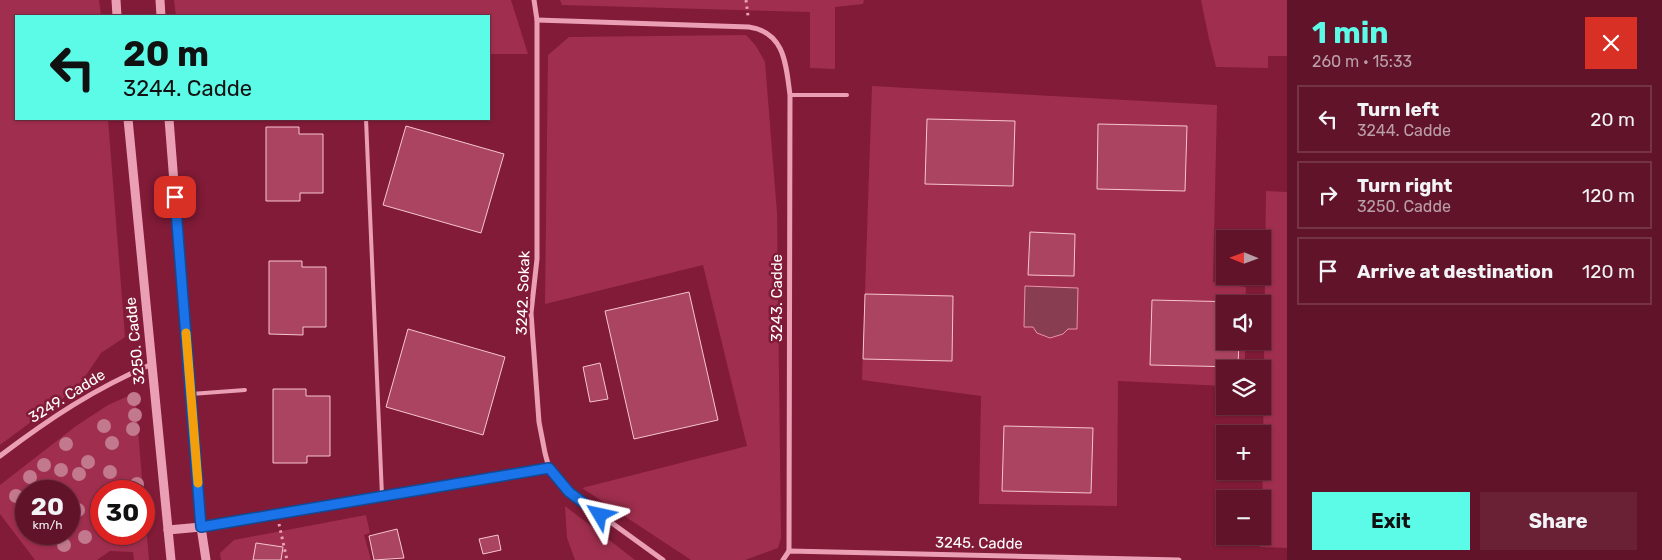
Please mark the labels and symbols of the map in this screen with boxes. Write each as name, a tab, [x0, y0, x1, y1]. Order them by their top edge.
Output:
pin	[154, 176, 196, 218]
north arrow	[1216, 230, 1271, 285]
street label: 3242. Sokak	[513, 250, 533, 336]
street label: 3243. Cadde	[768, 254, 786, 342]
street label: 3250. Cadde	[121, 296, 149, 386]
street label: 3249. Cadde	[25, 365, 109, 427]
speed limit sign: 30	[90, 480, 155, 545]
position arrow	[573, 488, 625, 540]
street label: 3245. Cadde	[935, 533, 1023, 553]

